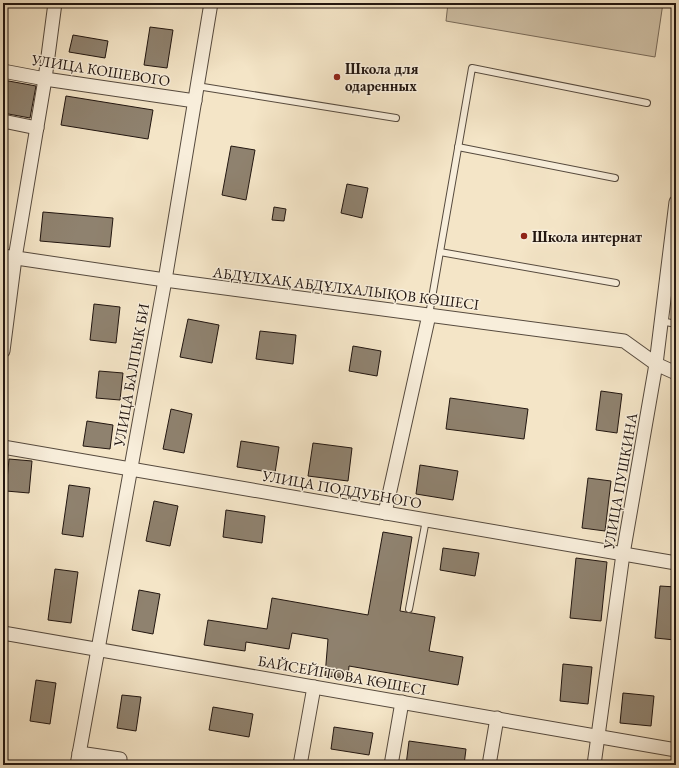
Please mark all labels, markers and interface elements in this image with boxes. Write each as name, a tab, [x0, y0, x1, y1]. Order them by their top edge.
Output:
street label: УЛИЦА КОШЕВОГО	[29, 50, 172, 90]
place label: Школа для одаренных	[345, 59, 419, 95]
marker: Школа для одаренных	[332, 72, 342, 82]
place label: Школа интернат	[532, 227, 642, 246]
marker: Школа интернат	[519, 231, 529, 241]
street label: АБДҰЛХАҚ АБДҰЛХАЛЫҚОВ КӨШЕСІ	[211, 262, 480, 314]
street label: УЛИЦА БАЛПЫК БИ	[109, 302, 153, 449]
street label: УЛИЦА ПУШКИНА	[598, 411, 641, 552]
street label: УЛИЦА ПОДДУБНОГО	[260, 465, 423, 512]
street label: БАЙСЕЙІТОВА КӨШЕСІ	[256, 651, 428, 699]

